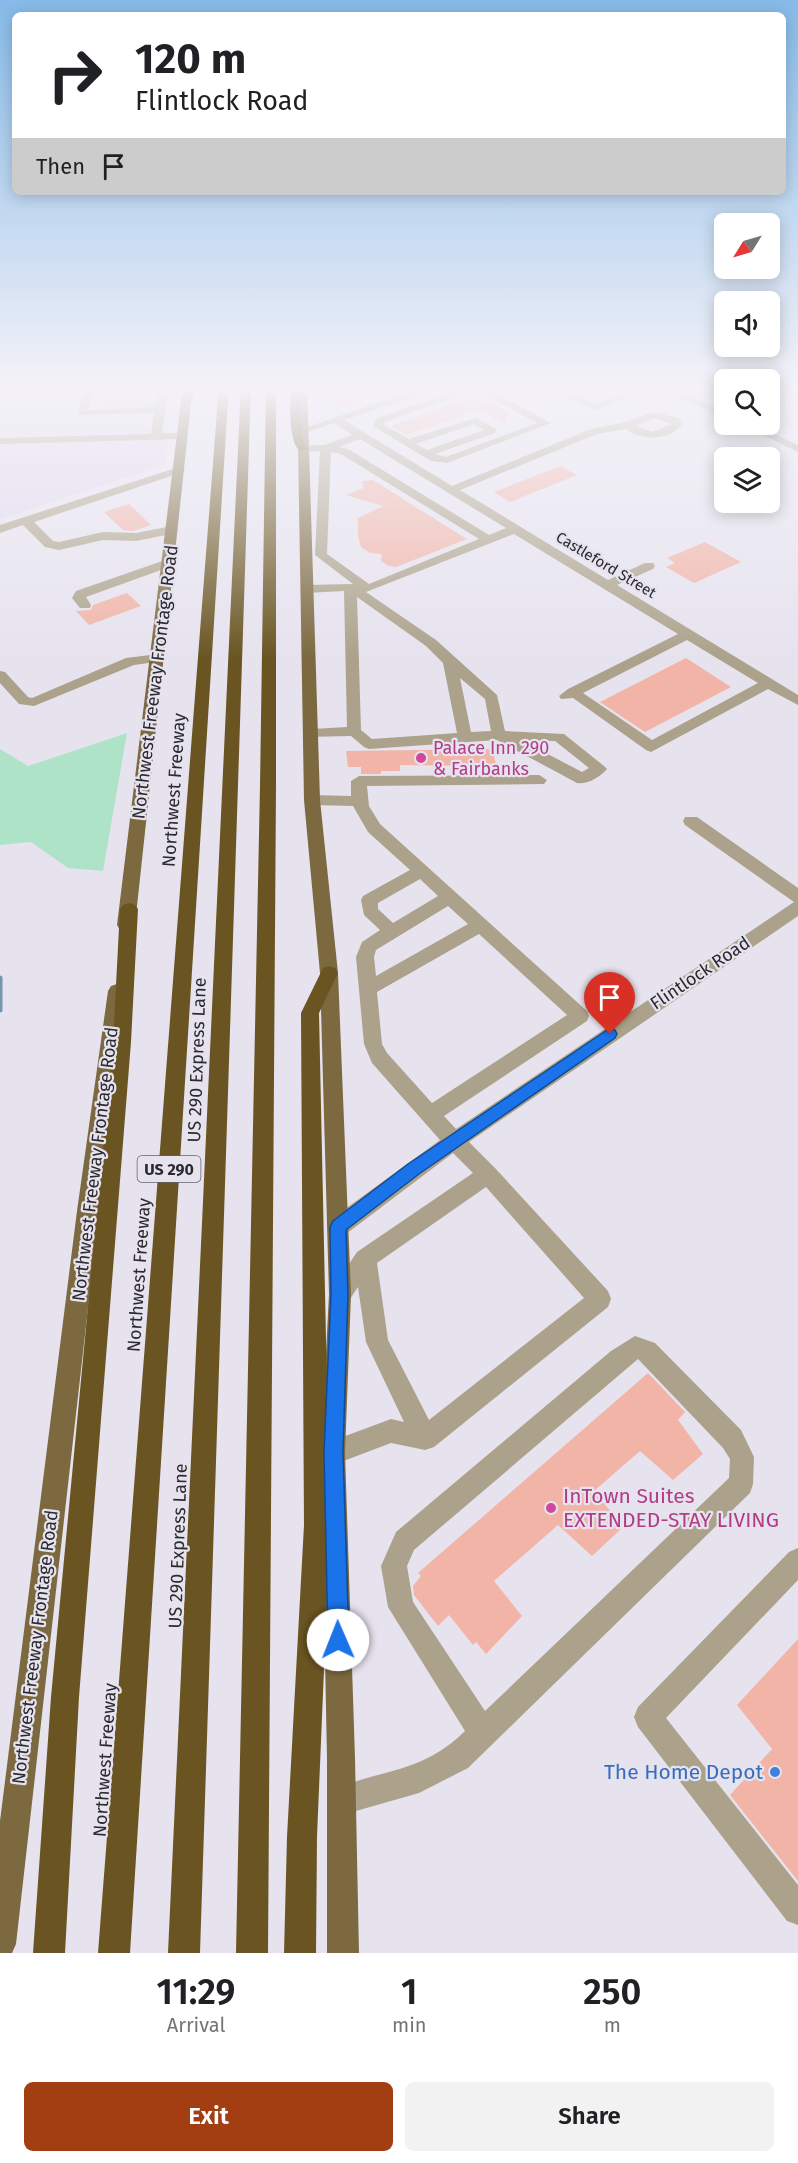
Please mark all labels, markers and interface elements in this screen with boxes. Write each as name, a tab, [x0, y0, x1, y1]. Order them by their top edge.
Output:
text: 120 m	[135, 34, 246, 84]
icon: right	[36, 36, 114, 114]
text: Flintlock Road	[135, 85, 309, 117]
icon: arrive	[97, 150, 130, 183]
text: Then	[36, 153, 85, 180]
north arrow	[714, 213, 780, 279]
map controls	[714, 213, 780, 513]
button: sound	[714, 291, 780, 357]
button: search	[714, 369, 780, 435]
button: layers	[714, 447, 780, 513]
street label: Castleford Street	[553, 528, 660, 602]
street label: Northwest Freeway Frontage Road	[127, 544, 183, 820]
street label: Northwest Freeway	[158, 712, 190, 868]
place label: Palace Inn 290 & Fairbanks	[433, 737, 549, 780]
marker: Palace Inn 290 & Fairbanks	[414, 751, 428, 765]
street label: Flintlock Road	[646, 932, 754, 1014]
pin	[584, 972, 635, 1034]
street label: US 290 Express Lane	[183, 977, 211, 1143]
icon: arrive	[593, 981, 626, 1014]
street label: Northwest Freeway Frontage Road	[67, 1026, 123, 1302]
road number: US 290	[138, 1156, 201, 1182]
street label: Northwest Freeway	[123, 1197, 155, 1353]
street label: US 290 Express Lane	[164, 1463, 192, 1629]
place label: InTown Suites EXTENDED-STAY LIVING	[563, 1483, 779, 1533]
marker: InTown Suites EXTENDED-STAY LIVING	[544, 1501, 558, 1515]
street label: Northwest Freeway Frontage Road	[7, 1509, 63, 1785]
position arrow	[306, 1608, 370, 1672]
street label: Northwest Freeway	[89, 1682, 121, 1838]
place label: The Home Depot	[604, 1759, 763, 1785]
marker: The Home Depot	[768, 1765, 782, 1779]
text: 11:29	[157, 1970, 235, 2014]
text: 1	[401, 1970, 417, 2014]
text: 250	[583, 1970, 641, 2014]
text: Arrival	[167, 2013, 225, 2037]
text: min	[392, 2013, 427, 2037]
text: m	[604, 2013, 621, 2037]
button: Exit	[24, 2082, 393, 2151]
button: Share	[405, 2082, 774, 2151]

